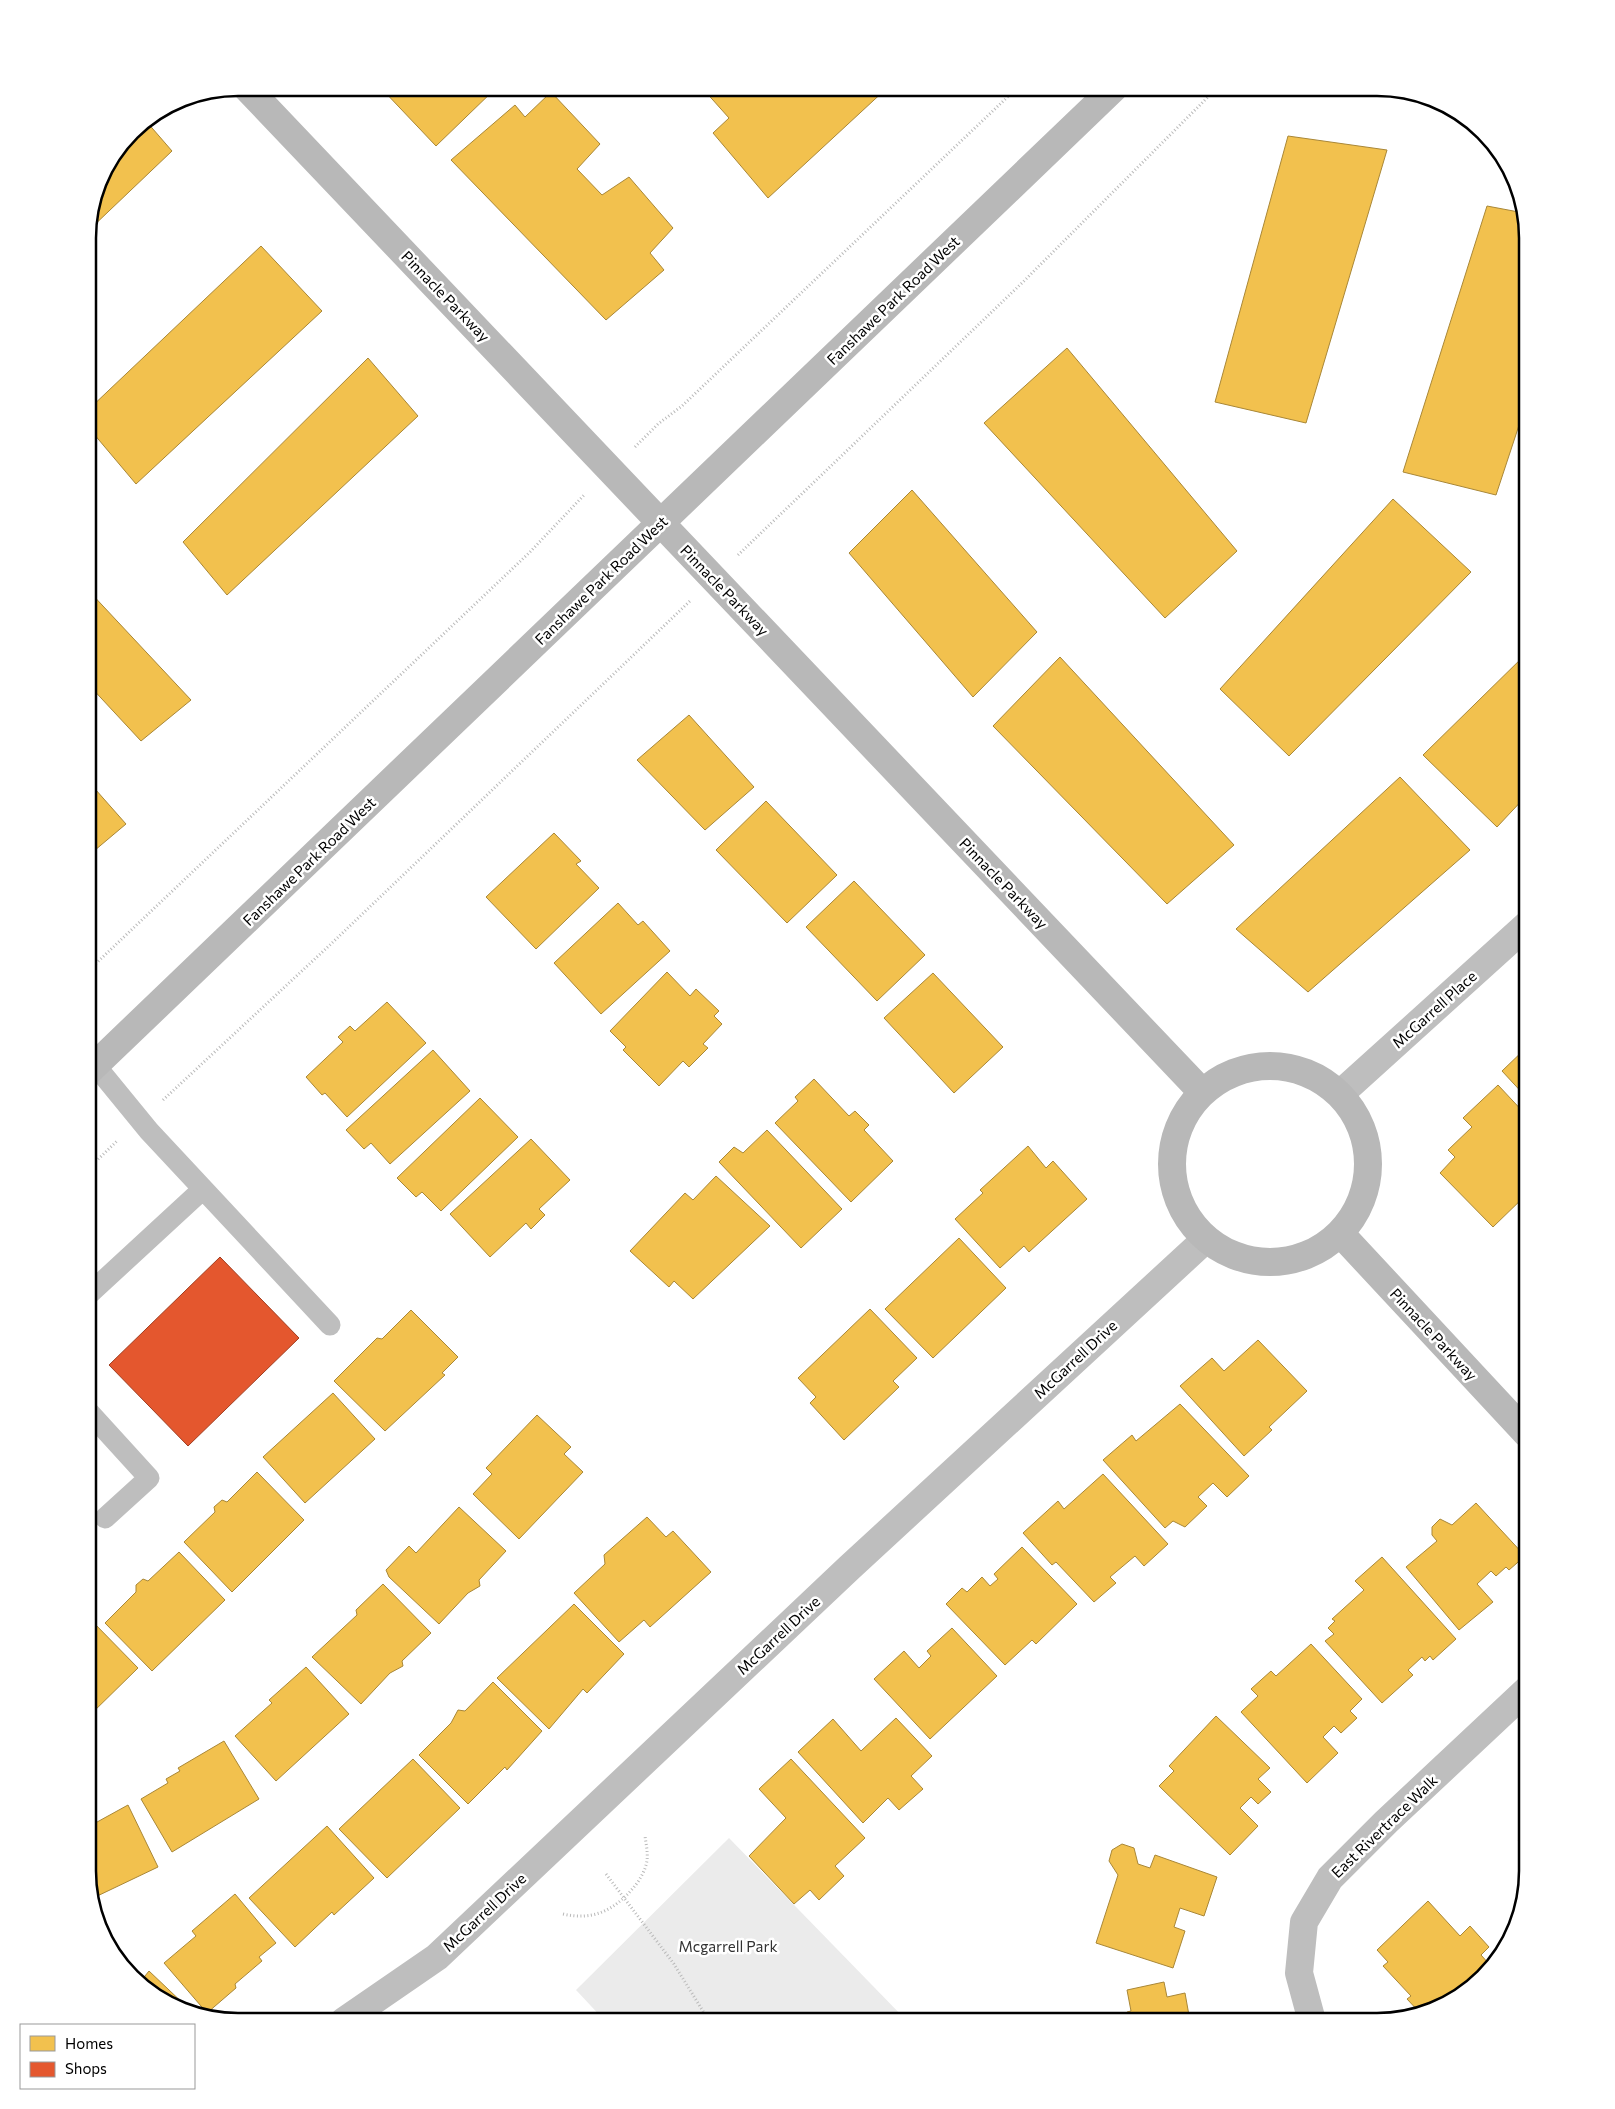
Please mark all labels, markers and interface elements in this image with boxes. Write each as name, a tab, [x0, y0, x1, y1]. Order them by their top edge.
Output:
street label: Fanshawe Park Road West	[823, 232, 963, 368]
street label: Pinnacle Parkway	[398, 247, 494, 345]
street label: Fanshawe Park Road West	[531, 512, 671, 648]
street label: Pinnacle Parkway	[677, 541, 773, 639]
street label: Fanshawe Park Road West	[239, 793, 379, 929]
street label: Pinnacle Parkway	[956, 834, 1052, 932]
street label: McGarrell Place	[1388, 966, 1480, 1052]
street label: Pinnacle Parkway	[1387, 1284, 1481, 1384]
street label: McGarrell Drive	[1030, 1316, 1120, 1402]
street label: McGarrell Drive	[733, 1592, 823, 1678]
street label: East Rivertrace Walk	[1327, 1771, 1441, 1881]
street label: McGarrell Drive	[439, 1869, 529, 1955]
park label: Mcgarrell Park	[678, 1937, 778, 1955]
legend	[20, 2024, 195, 2089]
text: Homes	[65, 2034, 113, 2052]
text: Shops	[65, 2059, 107, 2077]

